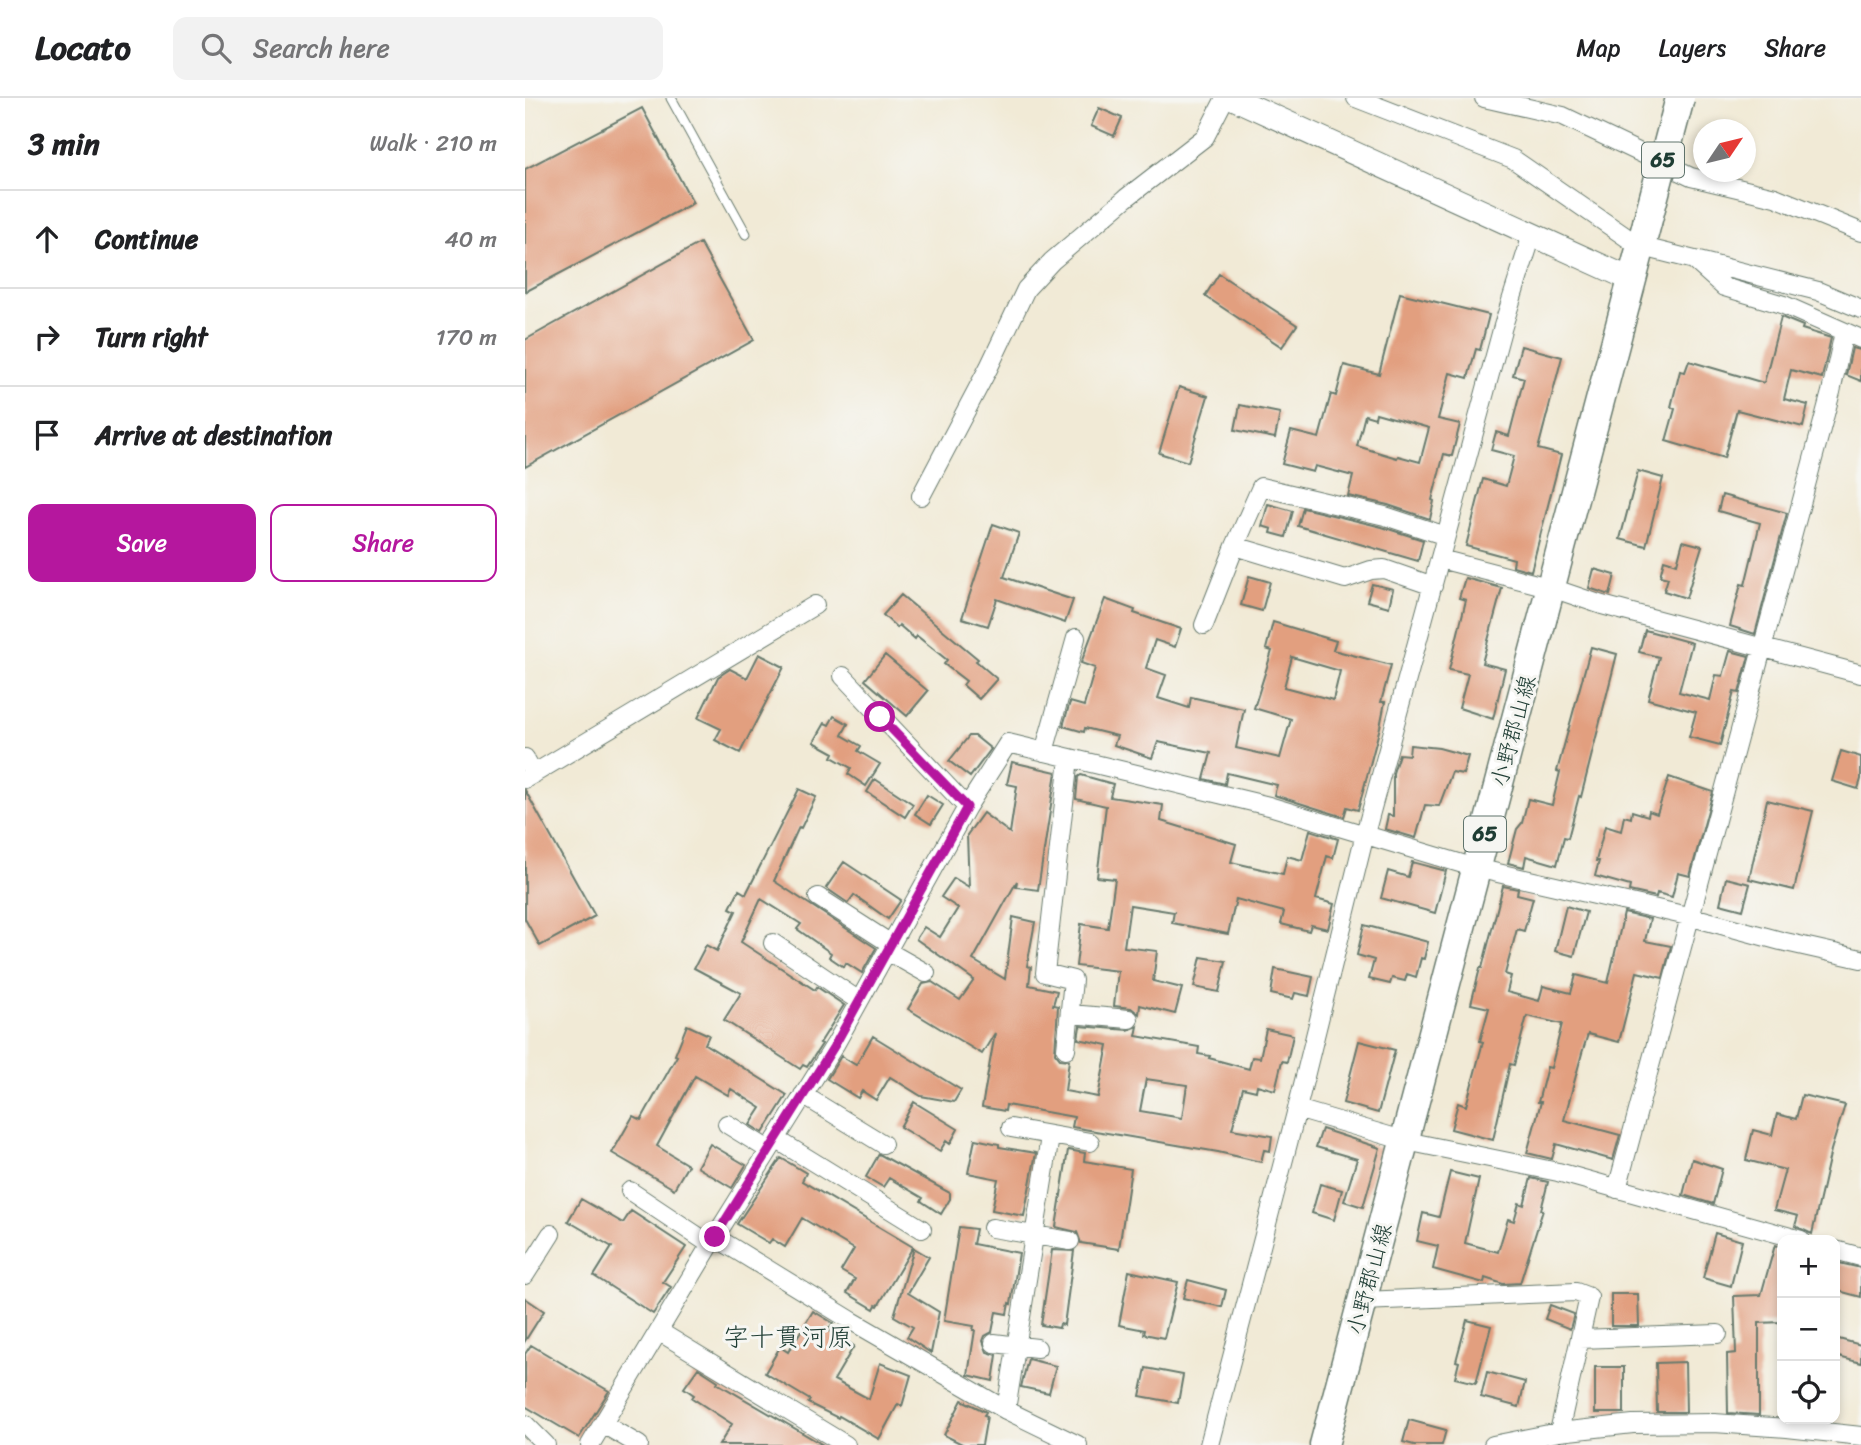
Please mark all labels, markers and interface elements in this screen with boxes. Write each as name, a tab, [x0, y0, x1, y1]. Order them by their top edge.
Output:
search box	[173, 17, 663, 80]
text: Locato	[35, 19, 131, 77]
text: Search here	[253, 25, 390, 71]
text: Map	[1576, 27, 1621, 69]
text: Layers	[1659, 27, 1726, 69]
text: Share	[1764, 27, 1826, 69]
icon: search	[197, 29, 235, 67]
text: 3 min	[28, 117, 100, 171]
north arrow	[1693, 119, 1756, 182]
text: Walk · 210 m	[370, 123, 497, 164]
road number: 65	[1642, 142, 1684, 178]
text: Continue	[95, 216, 198, 262]
text: 40 m	[444, 219, 497, 260]
icon: ahead	[28, 220, 66, 258]
text: Turn right	[95, 314, 208, 360]
text: 170 m	[436, 317, 497, 358]
icon: right	[28, 318, 66, 356]
text: Arrive at destination	[95, 412, 332, 458]
icon: arrive	[28, 416, 66, 454]
button: Save	[28, 504, 256, 582]
button: Share	[270, 504, 497, 582]
street label: 小野郡山線	[1479, 670, 1548, 792]
route start	[864, 701, 895, 732]
road number: 65	[1464, 816, 1506, 852]
street label: 小野郡山線	[1335, 1218, 1404, 1340]
route end	[699, 1221, 730, 1252]
map controls	[1777, 1235, 1840, 1424]
button: +	[1777, 1235, 1840, 1298]
button: −	[1777, 1298, 1840, 1361]
district label: 字十貫河原	[723, 1314, 853, 1360]
button: locate	[1777, 1361, 1840, 1424]

